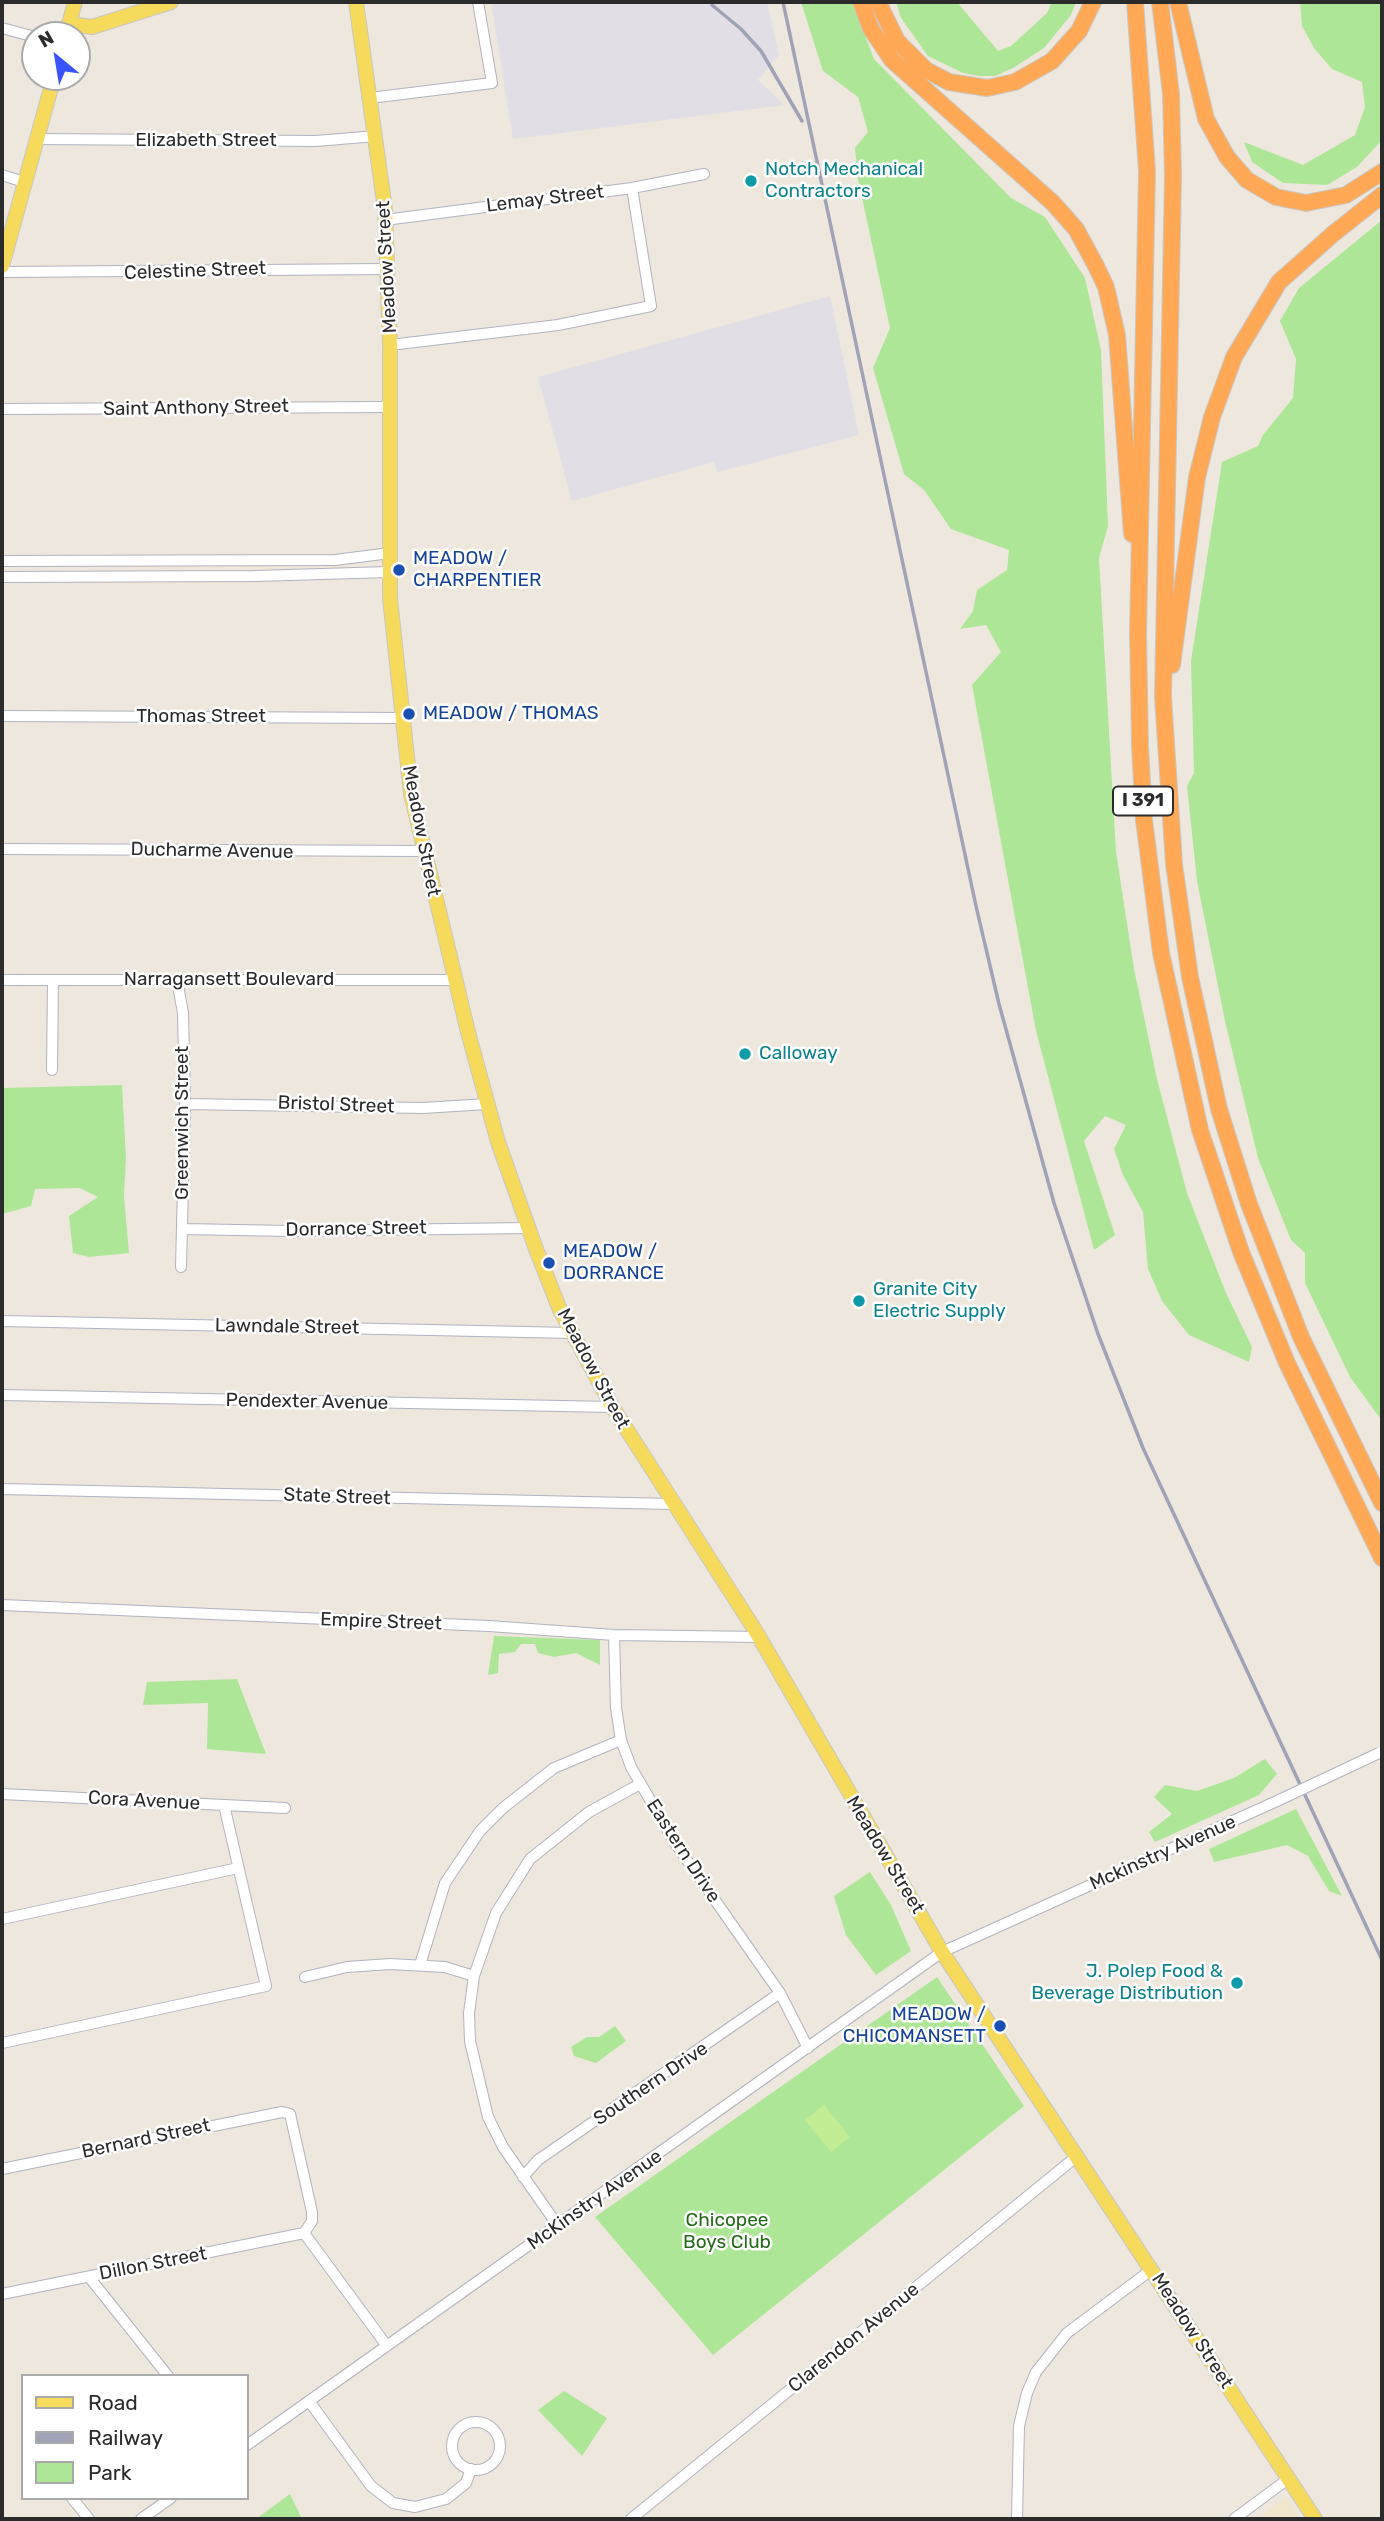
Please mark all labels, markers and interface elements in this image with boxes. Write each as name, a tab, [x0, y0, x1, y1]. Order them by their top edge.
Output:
north arrow	[21, 21, 91, 91]
text: N	[35, 26, 58, 52]
street label: Elizabeth Street	[135, 130, 277, 152]
place label: Notch Mechanical Contractors	[765, 159, 923, 203]
marker: Notch Mechanical Contractors	[743, 173, 759, 189]
street label: Lemay Street	[485, 180, 605, 218]
street label: Meadow Street	[372, 200, 402, 334]
street label: Celestine Street	[124, 257, 266, 285]
street label: Saint Anthony Street	[103, 395, 289, 421]
place label: MEADOW / CHARPENTIER	[413, 548, 541, 592]
marker: MEADOW / CHARPENTIER	[391, 562, 407, 578]
place label: MEADOW / THOMAS	[423, 703, 599, 725]
street label: Thomas Street	[136, 706, 266, 728]
marker: MEADOW / THOMAS	[401, 706, 417, 722]
street label: Meadow Street	[397, 764, 445, 898]
road number: I 391	[1113, 786, 1173, 816]
street label: Ducharme Avenue	[130, 838, 294, 864]
street label: Narragansett Boulevard	[124, 969, 334, 991]
place label: Calloway	[759, 1043, 838, 1065]
street label: Greenwich Street	[172, 1046, 194, 1200]
marker: Calloway	[737, 1046, 753, 1062]
street label: Bristol Street	[277, 1092, 395, 1118]
street label: Dorrance Street	[285, 1216, 427, 1242]
place label: MEADOW / DORRANCE	[563, 1241, 664, 1285]
marker: MEADOW / DORRANCE	[541, 1255, 557, 1271]
place label: Granite City Electric Supply	[873, 1279, 1006, 1323]
marker: Granite City Electric Supply	[851, 1293, 867, 1309]
street label: Meadow Street	[552, 1305, 634, 1433]
street label: Lawndale Street	[215, 1314, 359, 1340]
street label: Pendexter Avenue	[225, 1389, 389, 1415]
street label: State Street	[283, 1484, 391, 1510]
street label: Empire Street	[320, 1608, 442, 1636]
street label: Cora Avenue	[87, 1787, 201, 1815]
street label: Meadow Street	[841, 1792, 929, 1918]
street label: Eastern Drive	[641, 1795, 725, 1907]
street label: Mckinstry Avenue	[1086, 1811, 1240, 1895]
place label: J. Polep Food & Beverage Distribution	[1031, 1961, 1223, 2005]
marker: J. Polep Food & Beverage Distribution	[1229, 1975, 1245, 1991]
place label: MEADOW / CHICOMANSETT	[843, 2004, 986, 2048]
marker: MEADOW / CHICOMANSETT	[992, 2018, 1008, 2034]
street label: Southern Drive	[590, 2037, 712, 2131]
street label: Bernard Street	[80, 2114, 212, 2164]
street label: McKinstry Avenue	[523, 2145, 667, 2255]
park label: Chicopee Boys Club	[683, 2210, 771, 2254]
street label: Dillon Street	[97, 2242, 209, 2286]
street label: Meadow Street	[1146, 2269, 1238, 2393]
street label: Clarendon Avenue	[784, 2278, 924, 2398]
legend	[21, 2374, 248, 2500]
text: Road	[88, 2390, 138, 2415]
text: Railway	[88, 2425, 163, 2450]
text: Park	[88, 2460, 132, 2485]

